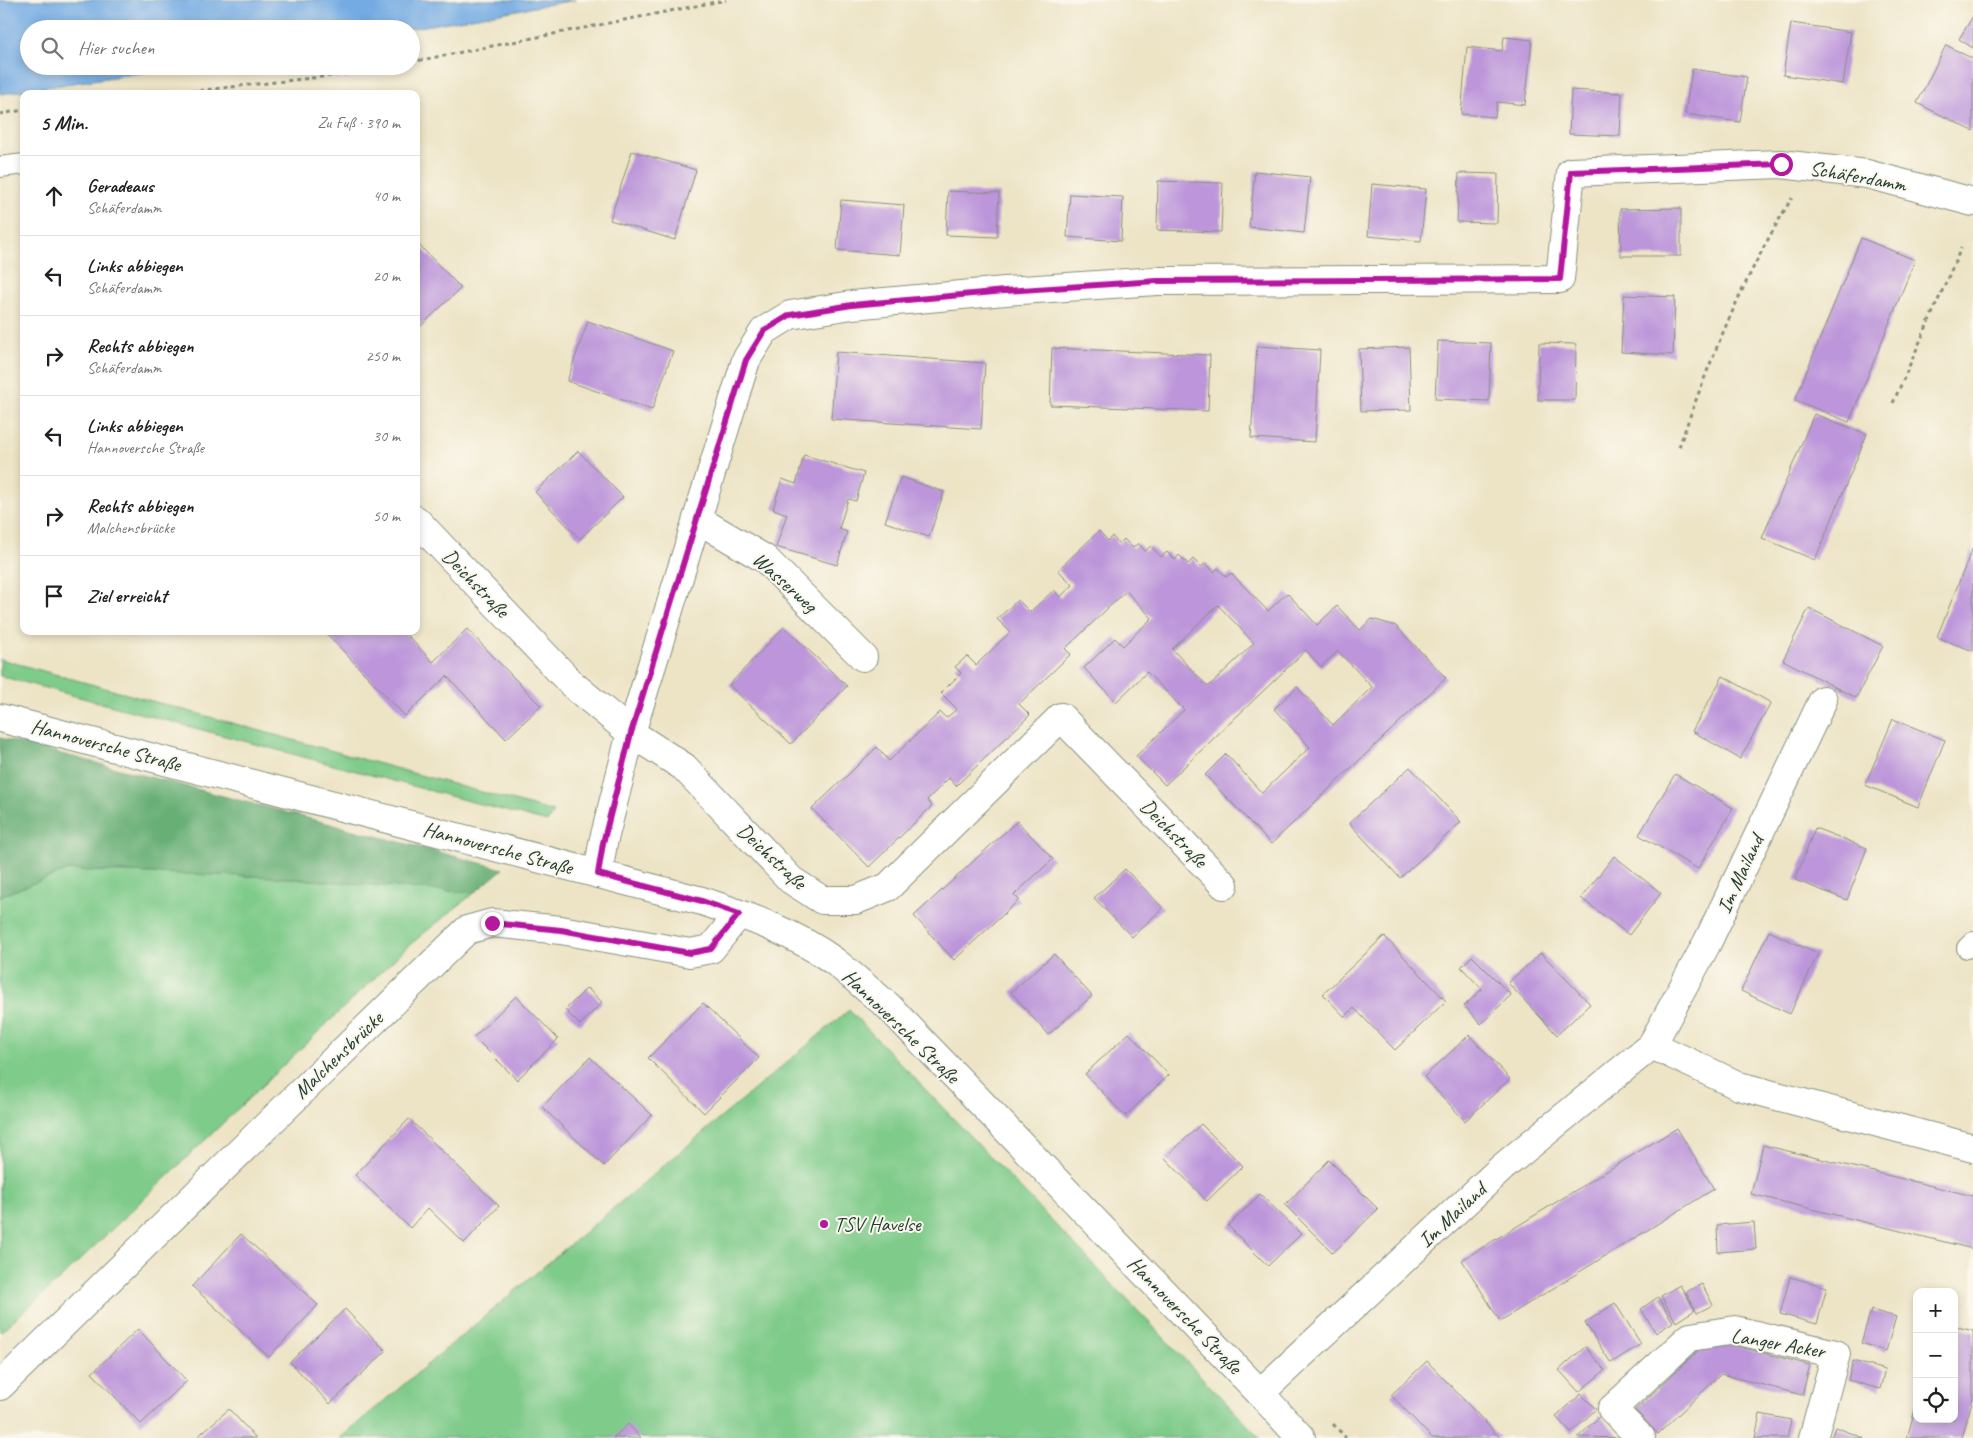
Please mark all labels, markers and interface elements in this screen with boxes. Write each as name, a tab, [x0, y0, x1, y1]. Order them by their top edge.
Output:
search box	[20, 20, 420, 75]
icon: search	[38, 34, 66, 62]
text: Hier suchen	[78, 36, 154, 60]
text: 5 Min.	[40, 110, 88, 136]
text: Zu Fuß · 390 m	[317, 113, 400, 133]
route start	[1770, 153, 1793, 176]
street label: Schäferdamm	[1808, 155, 1910, 197]
text: Geradeaus	[87, 174, 154, 198]
icon: ahead	[40, 182, 68, 210]
text: 40 m	[373, 186, 400, 206]
text: Schäferdamm	[87, 198, 161, 218]
text: Links abbiegen	[87, 254, 183, 278]
icon: left	[40, 262, 68, 290]
text: 20 m	[373, 266, 400, 286]
text: Schäferdamm	[87, 278, 161, 298]
text: Rechts abbiegen	[87, 334, 193, 358]
icon: right	[40, 342, 68, 370]
text: 250 m	[366, 346, 400, 366]
text: Schäferdamm	[87, 358, 161, 378]
text: Links abbiegen	[87, 414, 183, 438]
icon: left	[40, 422, 68, 450]
text: 30 m	[373, 426, 400, 446]
text: Hannoversche Straße	[87, 438, 204, 458]
text: Rechts abbiegen	[87, 494, 193, 518]
icon: right	[40, 502, 68, 530]
text: 50 m	[373, 506, 400, 526]
text: Malchensbrücke	[87, 518, 174, 538]
street label: Deichstraße	[437, 543, 517, 624]
street label: Wasserweg	[747, 546, 824, 619]
icon: arrive	[40, 582, 68, 610]
text: Ziel erreicht	[87, 584, 167, 608]
street label: Hannoversche Straße	[28, 713, 186, 778]
street label: Deichstraße	[1135, 793, 1215, 874]
street label: Hannoversche Straße	[420, 816, 578, 881]
street label: Deichstraße	[732, 817, 814, 896]
street label: Im Mailand	[1711, 827, 1771, 917]
route end	[481, 912, 504, 935]
street label: Hannoversche Straße	[837, 963, 967, 1090]
street label: Malchensbrücke	[288, 1004, 390, 1104]
street label: Im Mailand	[1413, 1175, 1494, 1253]
place label: TSV Havelse	[834, 1211, 922, 1237]
marker: TSV Havelse	[818, 1218, 830, 1230]
street label: Hannoversche Straße	[1122, 1251, 1249, 1381]
map controls	[1913, 1288, 1958, 1423]
button: +	[1913, 1288, 1958, 1333]
street label: Langer Acker	[1729, 1322, 1828, 1364]
button: −	[1913, 1333, 1958, 1378]
button: locate	[1913, 1378, 1958, 1423]

